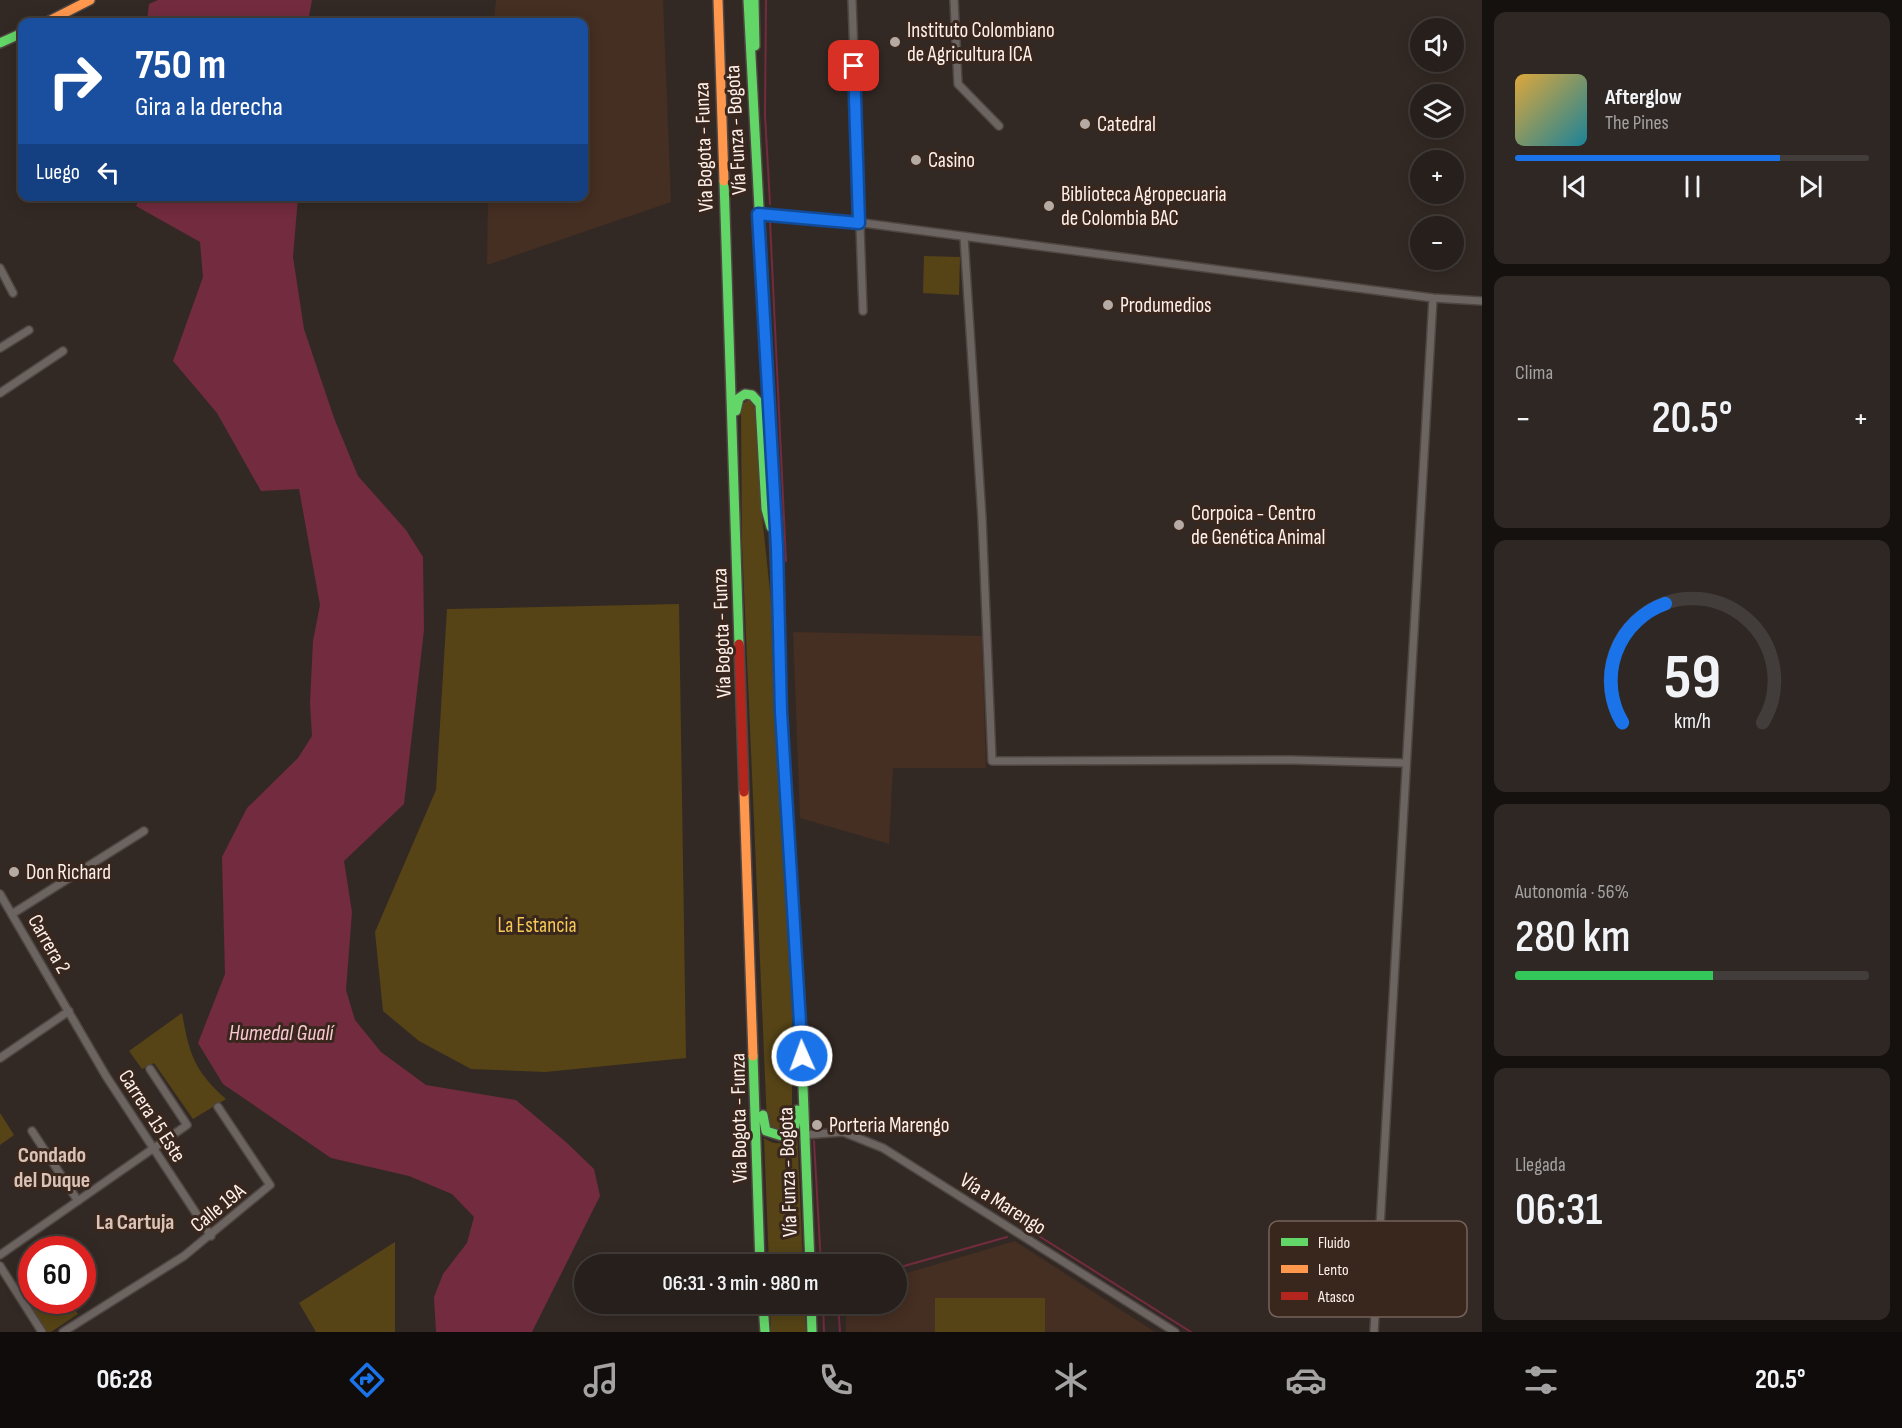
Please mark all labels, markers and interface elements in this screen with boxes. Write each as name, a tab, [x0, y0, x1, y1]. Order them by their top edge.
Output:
place label: Instituto Colombiano de Agricultura ICA	[907, 18, 1055, 67]
map controls	[1410, 18, 1464, 270]
button: sound	[1410, 18, 1464, 72]
marker: Instituto Colombiano de Agricultura ICA	[888, 35, 902, 49]
text: 750 m	[135, 40, 226, 91]
pin	[828, 40, 879, 91]
icon: right	[36, 42, 114, 120]
icon: arrive	[837, 49, 870, 82]
street label: Vía Funza - Bogota	[720, 64, 752, 196]
street label: Vía Bogota - Funza	[689, 82, 719, 212]
button: layers	[1410, 84, 1464, 138]
text: Afterglow	[1605, 84, 1682, 111]
text: Gira a la derecha	[135, 91, 283, 123]
text: The Pines	[1605, 111, 1669, 135]
place label: Catedral	[1097, 112, 1156, 137]
marker: Catedral	[1078, 117, 1092, 131]
place label: Casino	[928, 148, 975, 173]
button: +	[1410, 150, 1464, 204]
marker: Casino	[909, 153, 923, 167]
icon: left	[92, 156, 125, 189]
text: Luego	[36, 159, 80, 186]
icon: previous	[1558, 170, 1591, 203]
icon: pause	[1676, 170, 1709, 203]
icon: next	[1794, 170, 1827, 203]
place label: Biblioteca Agropecuaria de Colombia BAC	[1061, 182, 1227, 231]
marker: Biblioteca Agropecuaria de Colombia BAC	[1042, 199, 1056, 213]
button: −	[1410, 216, 1464, 270]
place label: Produmedios	[1120, 293, 1212, 318]
marker: Produmedios	[1101, 298, 1115, 312]
text: Clima	[1515, 361, 1553, 385]
text: 20.5°	[1651, 391, 1733, 446]
text: −	[1515, 399, 1531, 439]
text: +	[1853, 399, 1869, 439]
place label: Corpoica - Centro de Genética Animal	[1191, 501, 1325, 550]
marker: Corpoica - Centro de Genética Animal	[1172, 518, 1186, 532]
street label: Vía Bogota - Funza	[707, 568, 737, 698]
text: 59	[1664, 641, 1720, 716]
text: km/h	[1673, 709, 1711, 734]
place label: Don Richard	[26, 860, 111, 885]
marker: Don Richard	[7, 865, 21, 879]
text: Autonomía · 56%	[1515, 880, 1629, 904]
street label: Carrera 2	[22, 910, 76, 978]
text: 280 km	[1515, 910, 1630, 965]
park label: La Estancia	[497, 913, 577, 938]
water label: Humedal Gualí	[229, 1020, 335, 1047]
position arrow	[770, 1024, 834, 1088]
street label: Vía Bogota - Funza	[725, 1053, 753, 1183]
street label: Carrera 15 Este	[113, 1065, 191, 1167]
street label: Vía Funza - Bogota	[773, 1107, 803, 1237]
place label: Porteria Marengo	[829, 1113, 950, 1138]
marker: Porteria Marengo	[810, 1118, 824, 1132]
district label: Condado del Duque	[14, 1142, 90, 1194]
text: Llegada	[1515, 1153, 1566, 1177]
street label: Vía a Marengo	[955, 1168, 1051, 1240]
street label: Calle 19A	[186, 1178, 251, 1238]
text: 06:31	[1515, 1183, 1602, 1238]
district label: La Cartuja	[96, 1209, 174, 1236]
legend	[1269, 1221, 1467, 1317]
text: Fluido	[1318, 1234, 1350, 1253]
speed limit sign: 60	[18, 1236, 96, 1314]
text: Lento	[1318, 1261, 1349, 1280]
text: 06:31 · 3 min · 980 m	[663, 1270, 818, 1297]
text: Atasco	[1317, 1288, 1355, 1307]
icon: directions	[346, 1359, 388, 1401]
icon: music	[580, 1359, 622, 1401]
icon: phone	[815, 1359, 857, 1401]
icon: climate	[1050, 1359, 1092, 1401]
icon: car	[1285, 1359, 1327, 1401]
icon: filters	[1520, 1359, 1562, 1401]
text: 06:28	[96, 1364, 153, 1396]
text: 20.5°	[1755, 1364, 1806, 1396]

